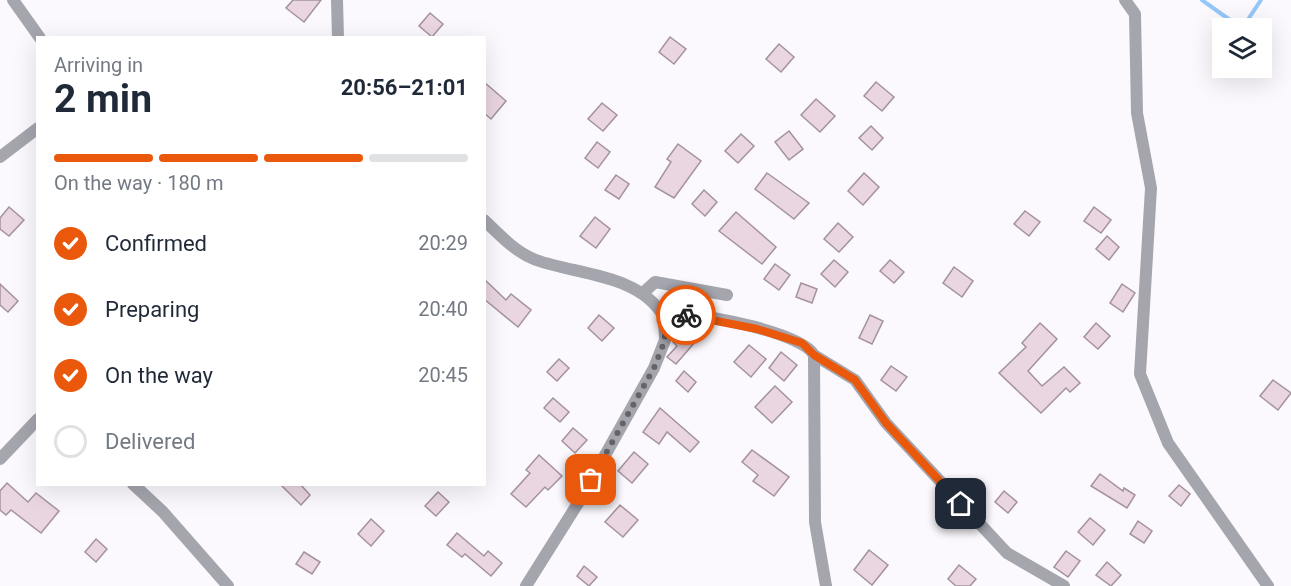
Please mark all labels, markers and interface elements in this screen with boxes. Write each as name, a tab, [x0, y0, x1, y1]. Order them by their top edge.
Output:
map controls	[1212, 18, 1272, 78]
button: layers	[1212, 18, 1272, 78]
text: Arriving in	[54, 53, 143, 77]
text: 20:56–21:01	[341, 75, 468, 100]
text: 2 min	[54, 76, 152, 122]
text: On the way · 180 m	[54, 171, 223, 195]
icon: check	[54, 227, 87, 260]
text: Confirmed	[105, 231, 207, 256]
text: 20:29	[418, 231, 468, 255]
courier	[656, 285, 716, 345]
icon: check	[54, 293, 87, 326]
text: Preparing	[105, 297, 199, 322]
text: 20:40	[418, 297, 468, 321]
icon: bike	[670, 299, 703, 332]
icon: check	[54, 359, 87, 392]
text: On the way	[105, 363, 213, 388]
text: 20:45	[418, 363, 468, 387]
text: Delivered	[105, 429, 195, 454]
pin	[565, 454, 616, 505]
icon: bag	[574, 463, 607, 496]
pin	[935, 478, 986, 529]
icon: home	[944, 487, 977, 520]

